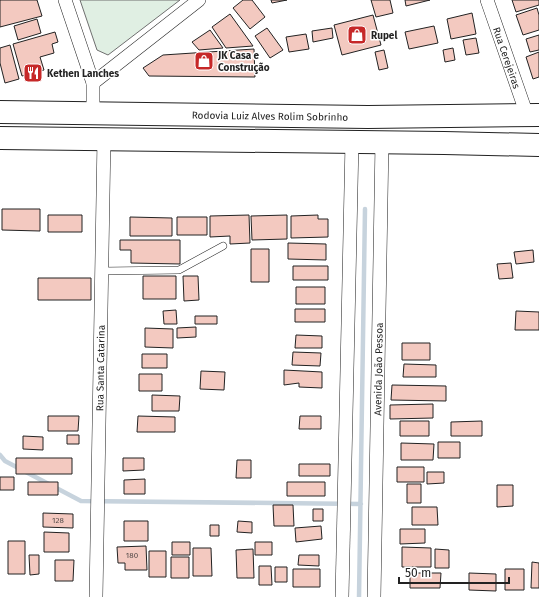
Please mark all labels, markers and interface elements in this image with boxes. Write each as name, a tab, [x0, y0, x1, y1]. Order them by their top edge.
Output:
shop icon: Rupel	[346, 24, 368, 46]
street label: Rua Cerejeiras	[490, 26, 522, 91]
place label: Rupel	[371, 30, 397, 42]
shop icon: JK Casa e Construção	[193, 50, 215, 72]
place label: JK Casa e Construção	[217, 50, 270, 74]
restaurant icon: Kethen Lanches	[22, 62, 44, 84]
place label: Kethen Lanches	[47, 68, 119, 80]
street label: Rodovia Luiz Alves Rolim Sobrinho	[192, 110, 348, 124]
street label: Avenida João Pessoa	[372, 322, 386, 416]
street label: Rua Santa Catarina	[94, 325, 108, 411]
house number: 128	[52, 516, 65, 525]
house number: 180	[126, 551, 139, 560]
scale bar	[399, 559, 509, 585]
text: 50 m	[405, 566, 431, 580]

